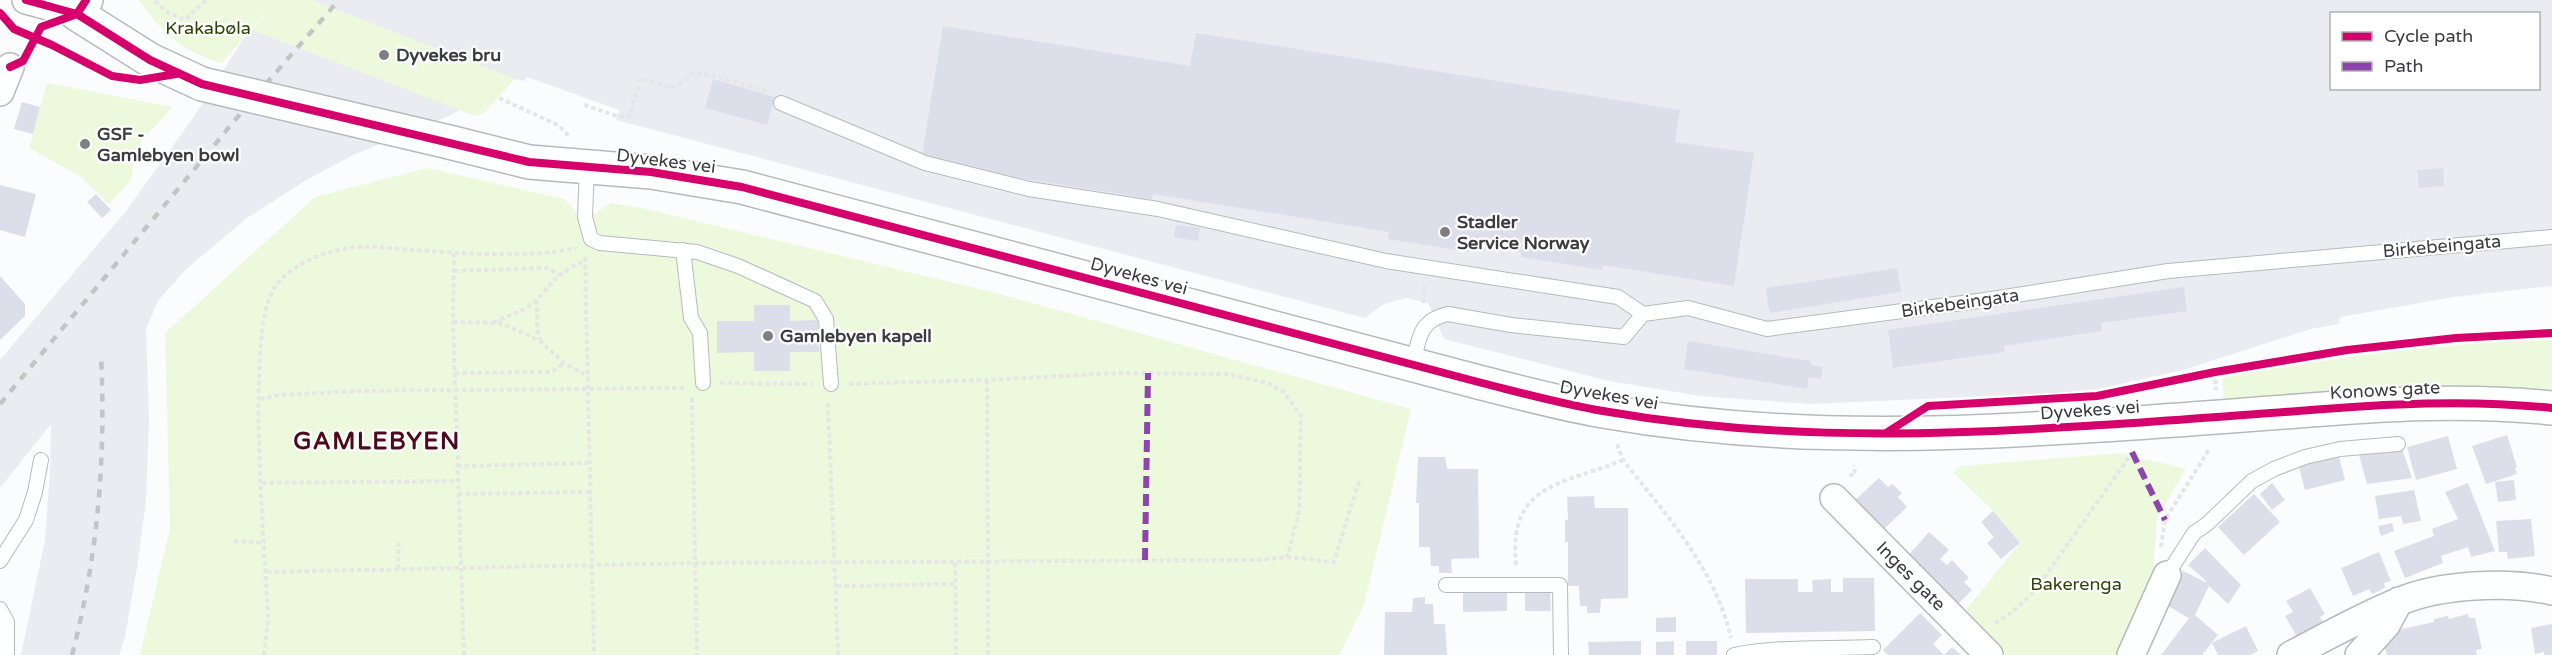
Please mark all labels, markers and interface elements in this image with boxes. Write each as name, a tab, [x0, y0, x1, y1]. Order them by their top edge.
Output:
legend	[2330, 12, 2540, 90]
park label: Krakabøla	[165, 17, 251, 39]
text: Cycle path	[2384, 25, 2473, 47]
place label: Dyvekes bru	[396, 44, 501, 66]
marker: Dyvekes bru	[377, 48, 391, 62]
text: Path	[2384, 55, 2423, 77]
place label: GSF - Gamlebyen bowl	[97, 123, 239, 166]
marker: GSF - Gamlebyen bowl	[78, 137, 92, 151]
street label: Dyvekes vei	[615, 144, 717, 178]
place label: Stadler Service Norway	[1457, 211, 1590, 254]
marker: Stadler Service Norway	[1438, 225, 1452, 239]
street label: Birkebeingata	[2382, 230, 2502, 262]
street label: Dyvekes vei	[1088, 252, 1190, 300]
street label: Birkebeingata	[1900, 284, 2020, 322]
place label: Gamlebyen kapell	[780, 325, 932, 347]
marker: Gamlebyen kapell	[761, 329, 775, 343]
street label: Dyvekes vei	[1558, 375, 1660, 415]
street label: Konows gate	[2329, 376, 2441, 404]
street label: Dyvekes vei	[2039, 396, 2141, 424]
district label: GAMLEBYEN	[293, 427, 461, 456]
street label: Inges gate	[1872, 537, 1950, 615]
park label: Bakerenga	[2030, 573, 2122, 595]

